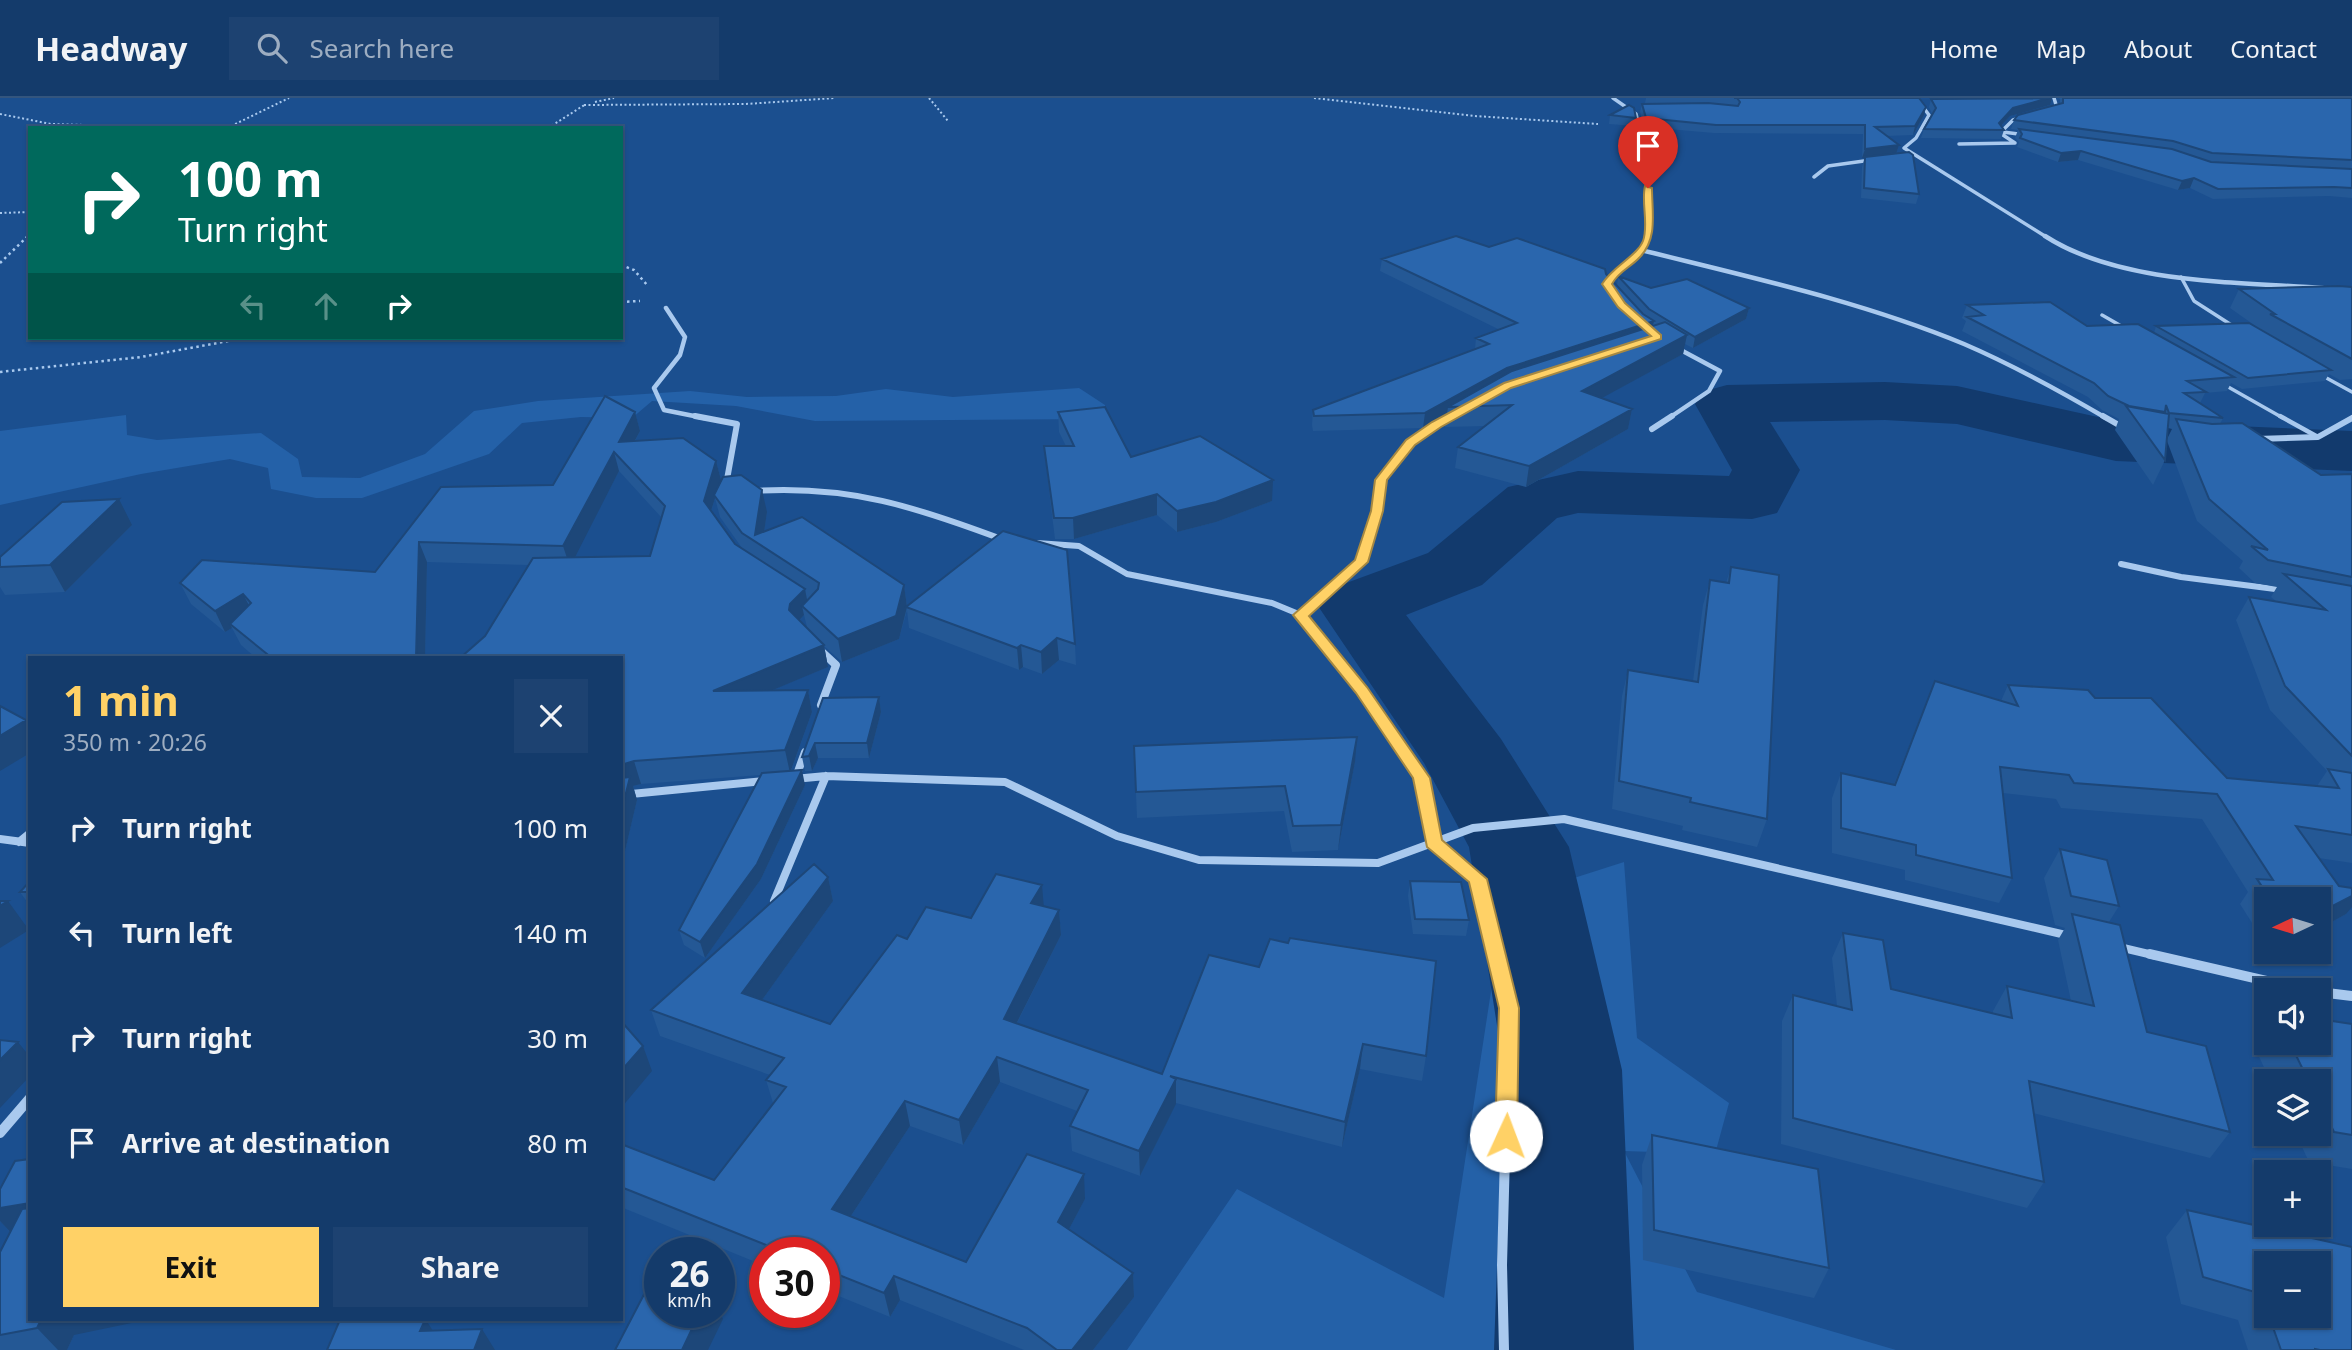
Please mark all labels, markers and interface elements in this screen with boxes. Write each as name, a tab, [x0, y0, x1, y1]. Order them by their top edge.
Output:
search box	[229, 17, 719, 80]
text: Headway	[35, 26, 187, 71]
icon: search	[253, 29, 291, 67]
text: Search here	[309, 30, 454, 66]
text: Home	[1930, 32, 1998, 65]
text: Map	[2036, 32, 2086, 65]
text: About	[2124, 32, 2192, 65]
text: Contact	[2230, 32, 2317, 65]
pin	[1618, 116, 1678, 188]
icon: arrive	[1629, 127, 1667, 165]
text: 100 m	[178, 145, 323, 211]
icon: right	[63, 154, 154, 245]
text: Turn right	[178, 208, 328, 251]
icon: left	[234, 287, 272, 325]
icon: ahead	[307, 287, 345, 325]
icon: right	[380, 287, 418, 325]
text: 1 min	[63, 671, 179, 728]
button: close	[514, 679, 588, 753]
text: 350 m · 20:26	[63, 726, 207, 758]
icon: right	[63, 809, 101, 847]
text: Turn right	[122, 810, 252, 846]
text: 100 m	[512, 810, 588, 846]
north arrow	[2254, 887, 2331, 964]
map controls	[2254, 887, 2331, 1328]
icon: left	[63, 914, 101, 952]
text: Turn left	[122, 915, 233, 951]
text: 140 m	[512, 915, 588, 951]
button: sound	[2254, 978, 2331, 1055]
icon: right	[63, 1019, 101, 1057]
text: Turn right	[122, 1020, 252, 1056]
text: 30 m	[527, 1020, 588, 1056]
button: layers	[2254, 1069, 2331, 1146]
position arrow	[1469, 1099, 1543, 1173]
icon: arrive	[63, 1124, 101, 1162]
text: Arrive at destination	[122, 1125, 391, 1161]
text: 80 m	[527, 1125, 588, 1161]
button: +	[2254, 1160, 2331, 1237]
button: Exit	[63, 1227, 319, 1307]
button: Share	[333, 1227, 588, 1307]
speed limit sign: 30	[749, 1237, 840, 1328]
text: 26	[669, 1250, 710, 1297]
button: −	[2254, 1251, 2331, 1328]
text: km/h	[667, 1288, 712, 1312]

